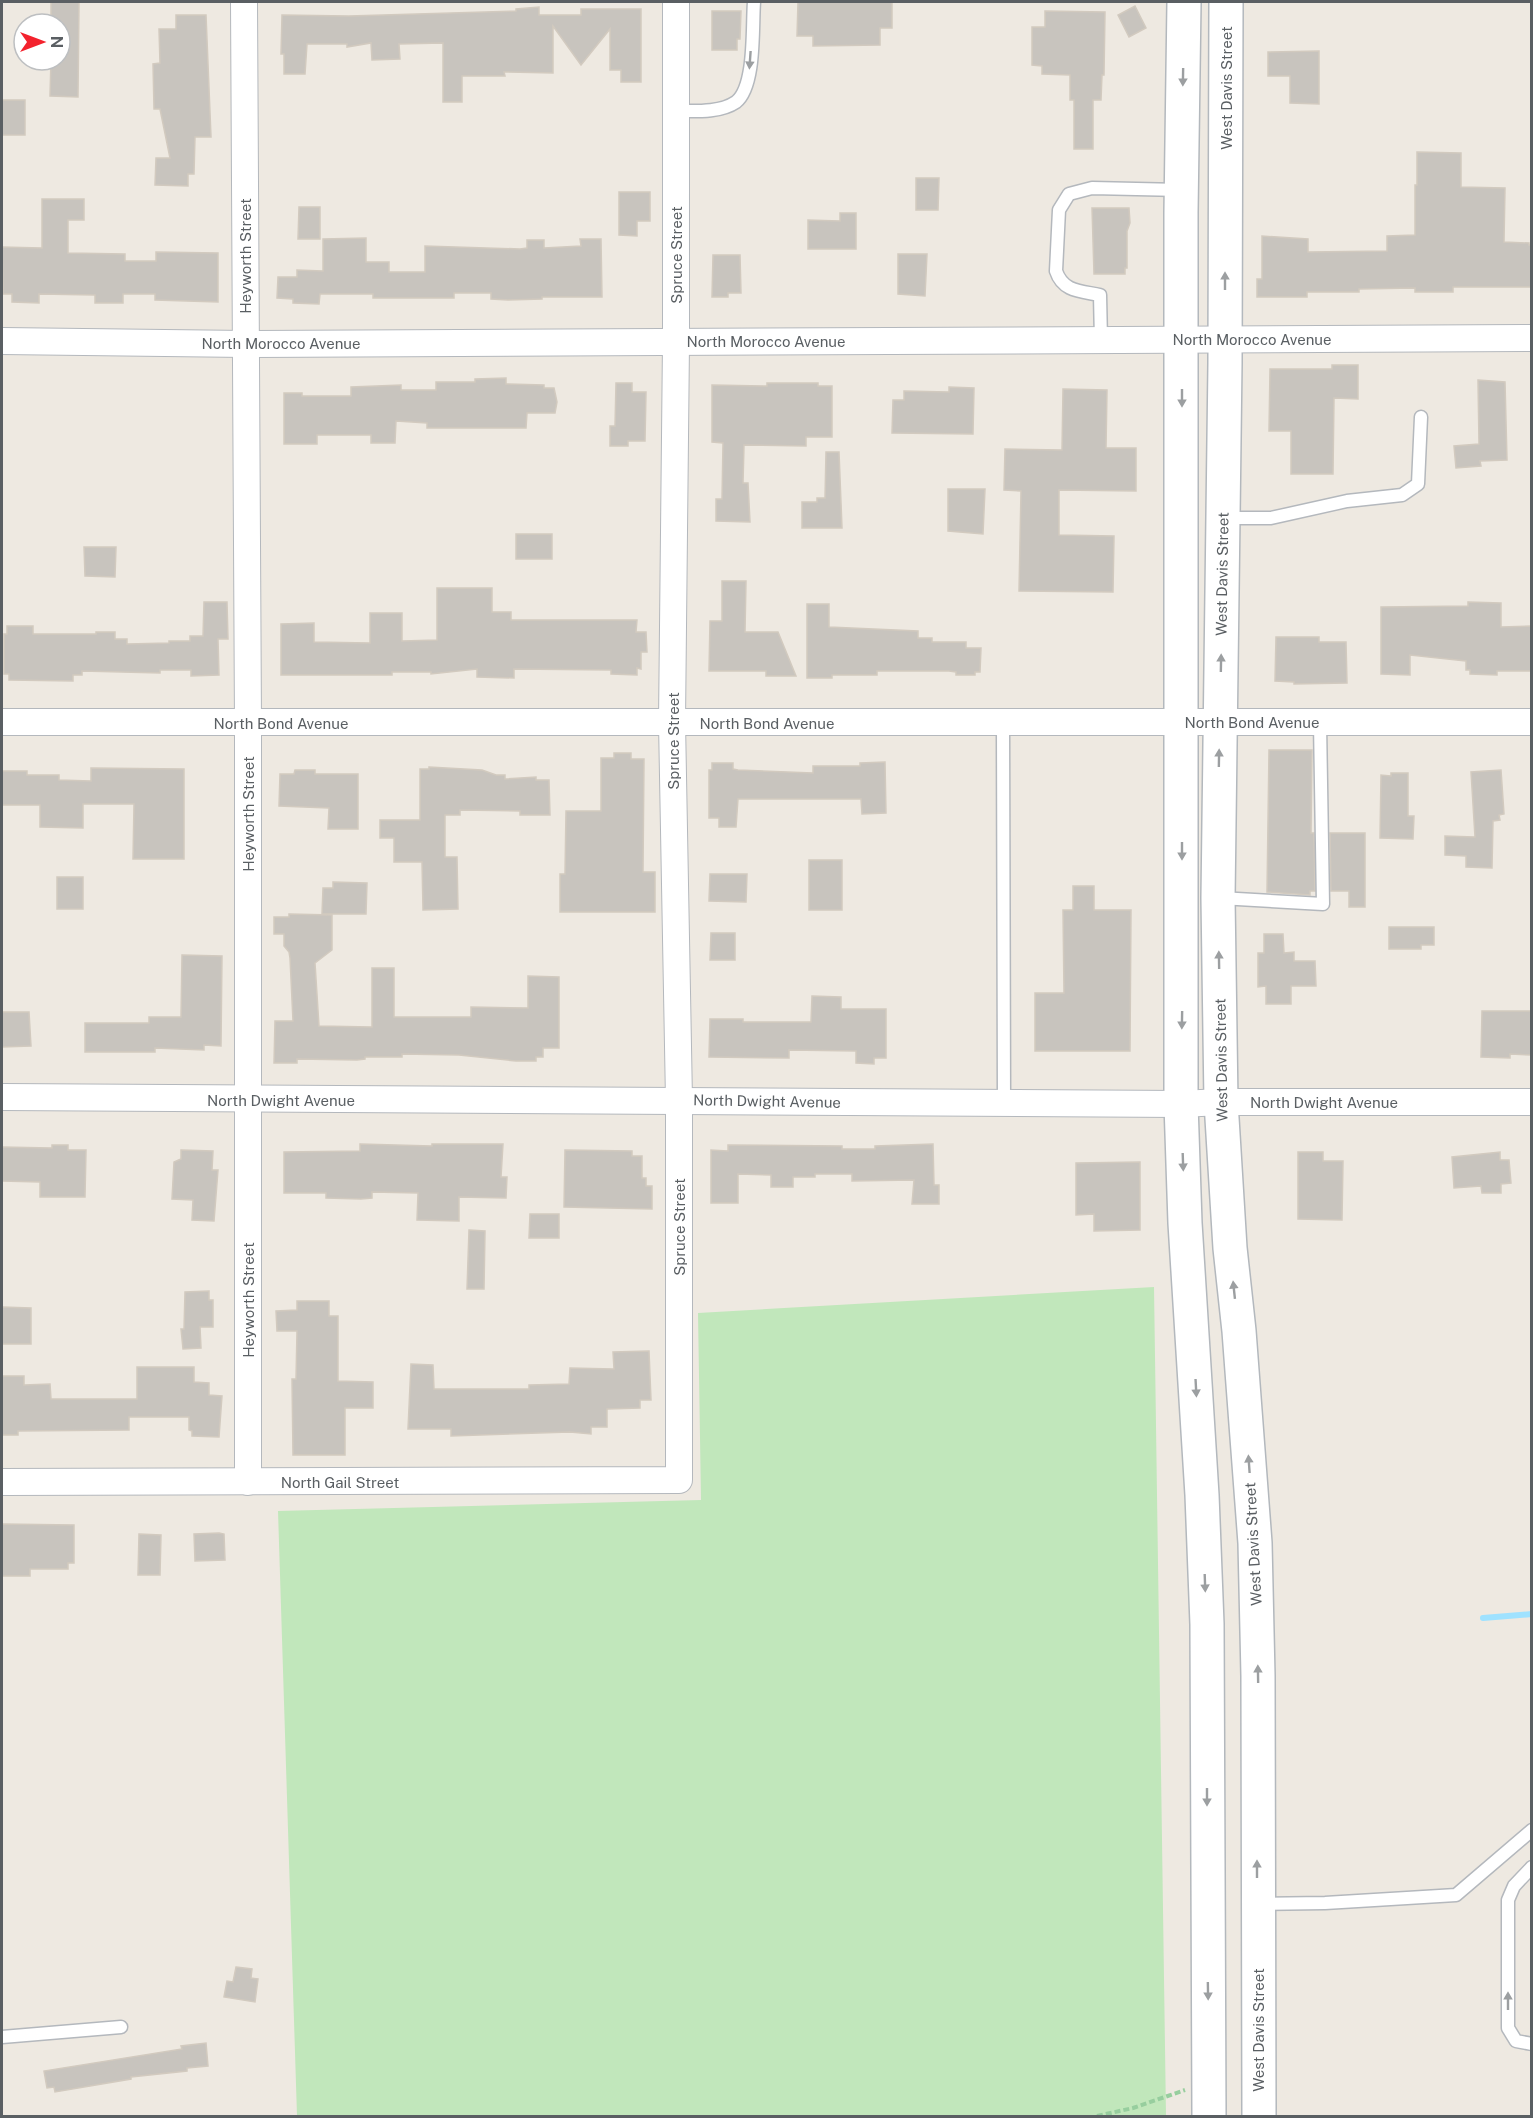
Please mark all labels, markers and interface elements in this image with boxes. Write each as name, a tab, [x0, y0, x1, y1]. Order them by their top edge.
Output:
north arrow	[12, 12, 72, 72]
street label: West Davis Street	[1218, 26, 1235, 150]
text: N	[47, 36, 66, 48]
one-way arrow	[746, 50, 755, 69]
one-way arrow	[1178, 67, 1188, 86]
street label: Heyworth Street	[237, 198, 254, 314]
street label: Spruce Street	[668, 206, 685, 304]
one-way arrow	[1220, 272, 1230, 291]
street label: North Morocco Avenue	[1172, 331, 1332, 348]
street label: North Morocco Avenue	[686, 333, 846, 350]
street label: North Morocco Avenue	[201, 335, 361, 352]
one-way arrow	[1177, 389, 1187, 408]
street label: West Davis Street	[1212, 512, 1232, 636]
one-way arrow	[1216, 653, 1226, 672]
street label: Spruce Street	[665, 692, 682, 790]
street label: North Bond Avenue	[1185, 714, 1319, 731]
street label: North Bond Avenue	[214, 715, 348, 732]
street label: North Bond Avenue	[700, 715, 834, 732]
one-way arrow	[1214, 749, 1224, 768]
street label: Heyworth Street	[240, 756, 257, 872]
one-way arrow	[1177, 841, 1187, 860]
one-way arrow	[1214, 950, 1224, 969]
street label: West Davis Street	[1211, 998, 1231, 1122]
one-way arrow	[1177, 1011, 1186, 1030]
street label: North Dwight Avenue	[693, 1091, 841, 1111]
street label: North Dwight Avenue	[207, 1092, 355, 1109]
street label: North Dwight Avenue	[1250, 1094, 1398, 1111]
one-way arrow	[1178, 1153, 1188, 1172]
street label: Spruce Street	[671, 1178, 688, 1276]
street label: Heyworth Street	[240, 1242, 257, 1358]
one-way arrow	[1229, 1280, 1239, 1299]
one-way arrow	[1191, 1379, 1200, 1398]
one-way arrow	[1244, 1455, 1254, 1474]
street label: North Gail Street	[281, 1474, 399, 1491]
street label: West Davis Street	[1241, 1482, 1265, 1606]
one-way arrow	[1201, 1573, 1210, 1592]
one-way arrow	[1253, 1665, 1262, 1684]
one-way arrow	[1202, 1787, 1212, 1806]
one-way arrow	[1252, 1860, 1262, 1879]
street label: West Davis Street	[1250, 1968, 1267, 2092]
one-way arrow	[1203, 1981, 1213, 2000]
one-way arrow	[1503, 1991, 1513, 2010]

